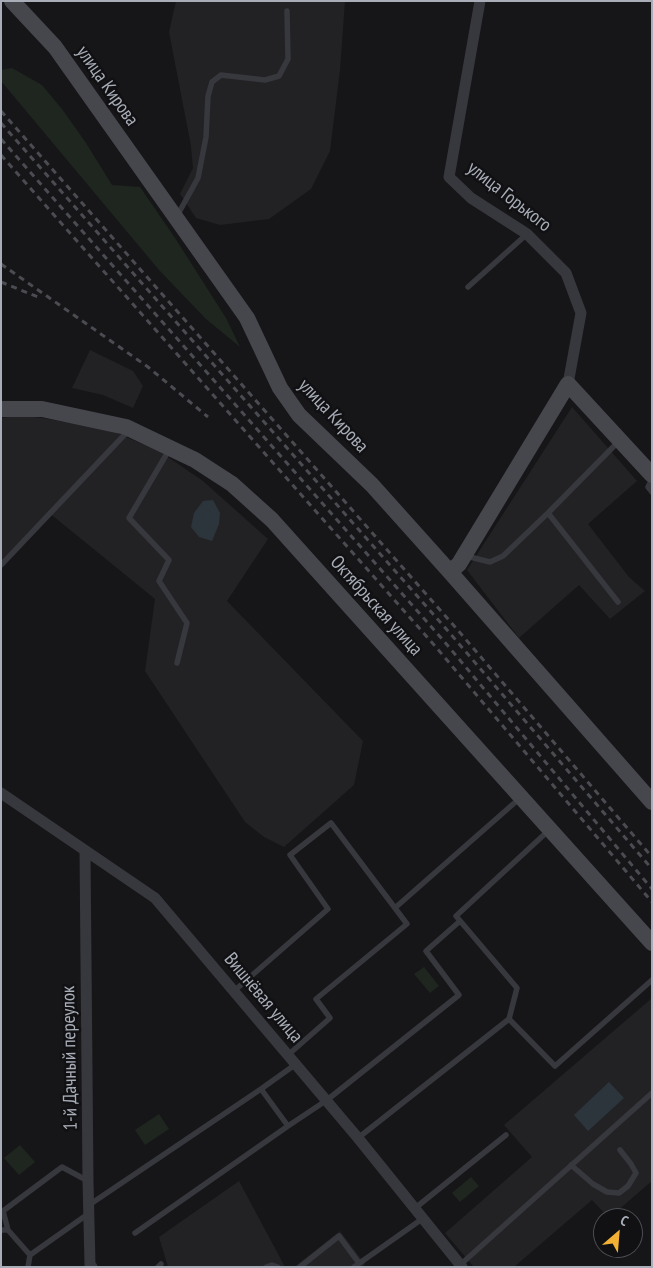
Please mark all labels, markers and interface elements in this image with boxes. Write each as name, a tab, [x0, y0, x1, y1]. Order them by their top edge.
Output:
street label: улица Кирова	[71, 42, 143, 130]
street label: улица Горького	[462, 157, 556, 237]
street label: улица Кирова	[293, 374, 373, 458]
street label: Октябрьская улица	[325, 551, 427, 661]
street label: Вишнёвая улица	[219, 948, 307, 1048]
street label: 1-й Дачный переулок	[57, 985, 83, 1131]
north arrow	[593, 1208, 643, 1258]
text: С	[617, 1211, 631, 1230]

